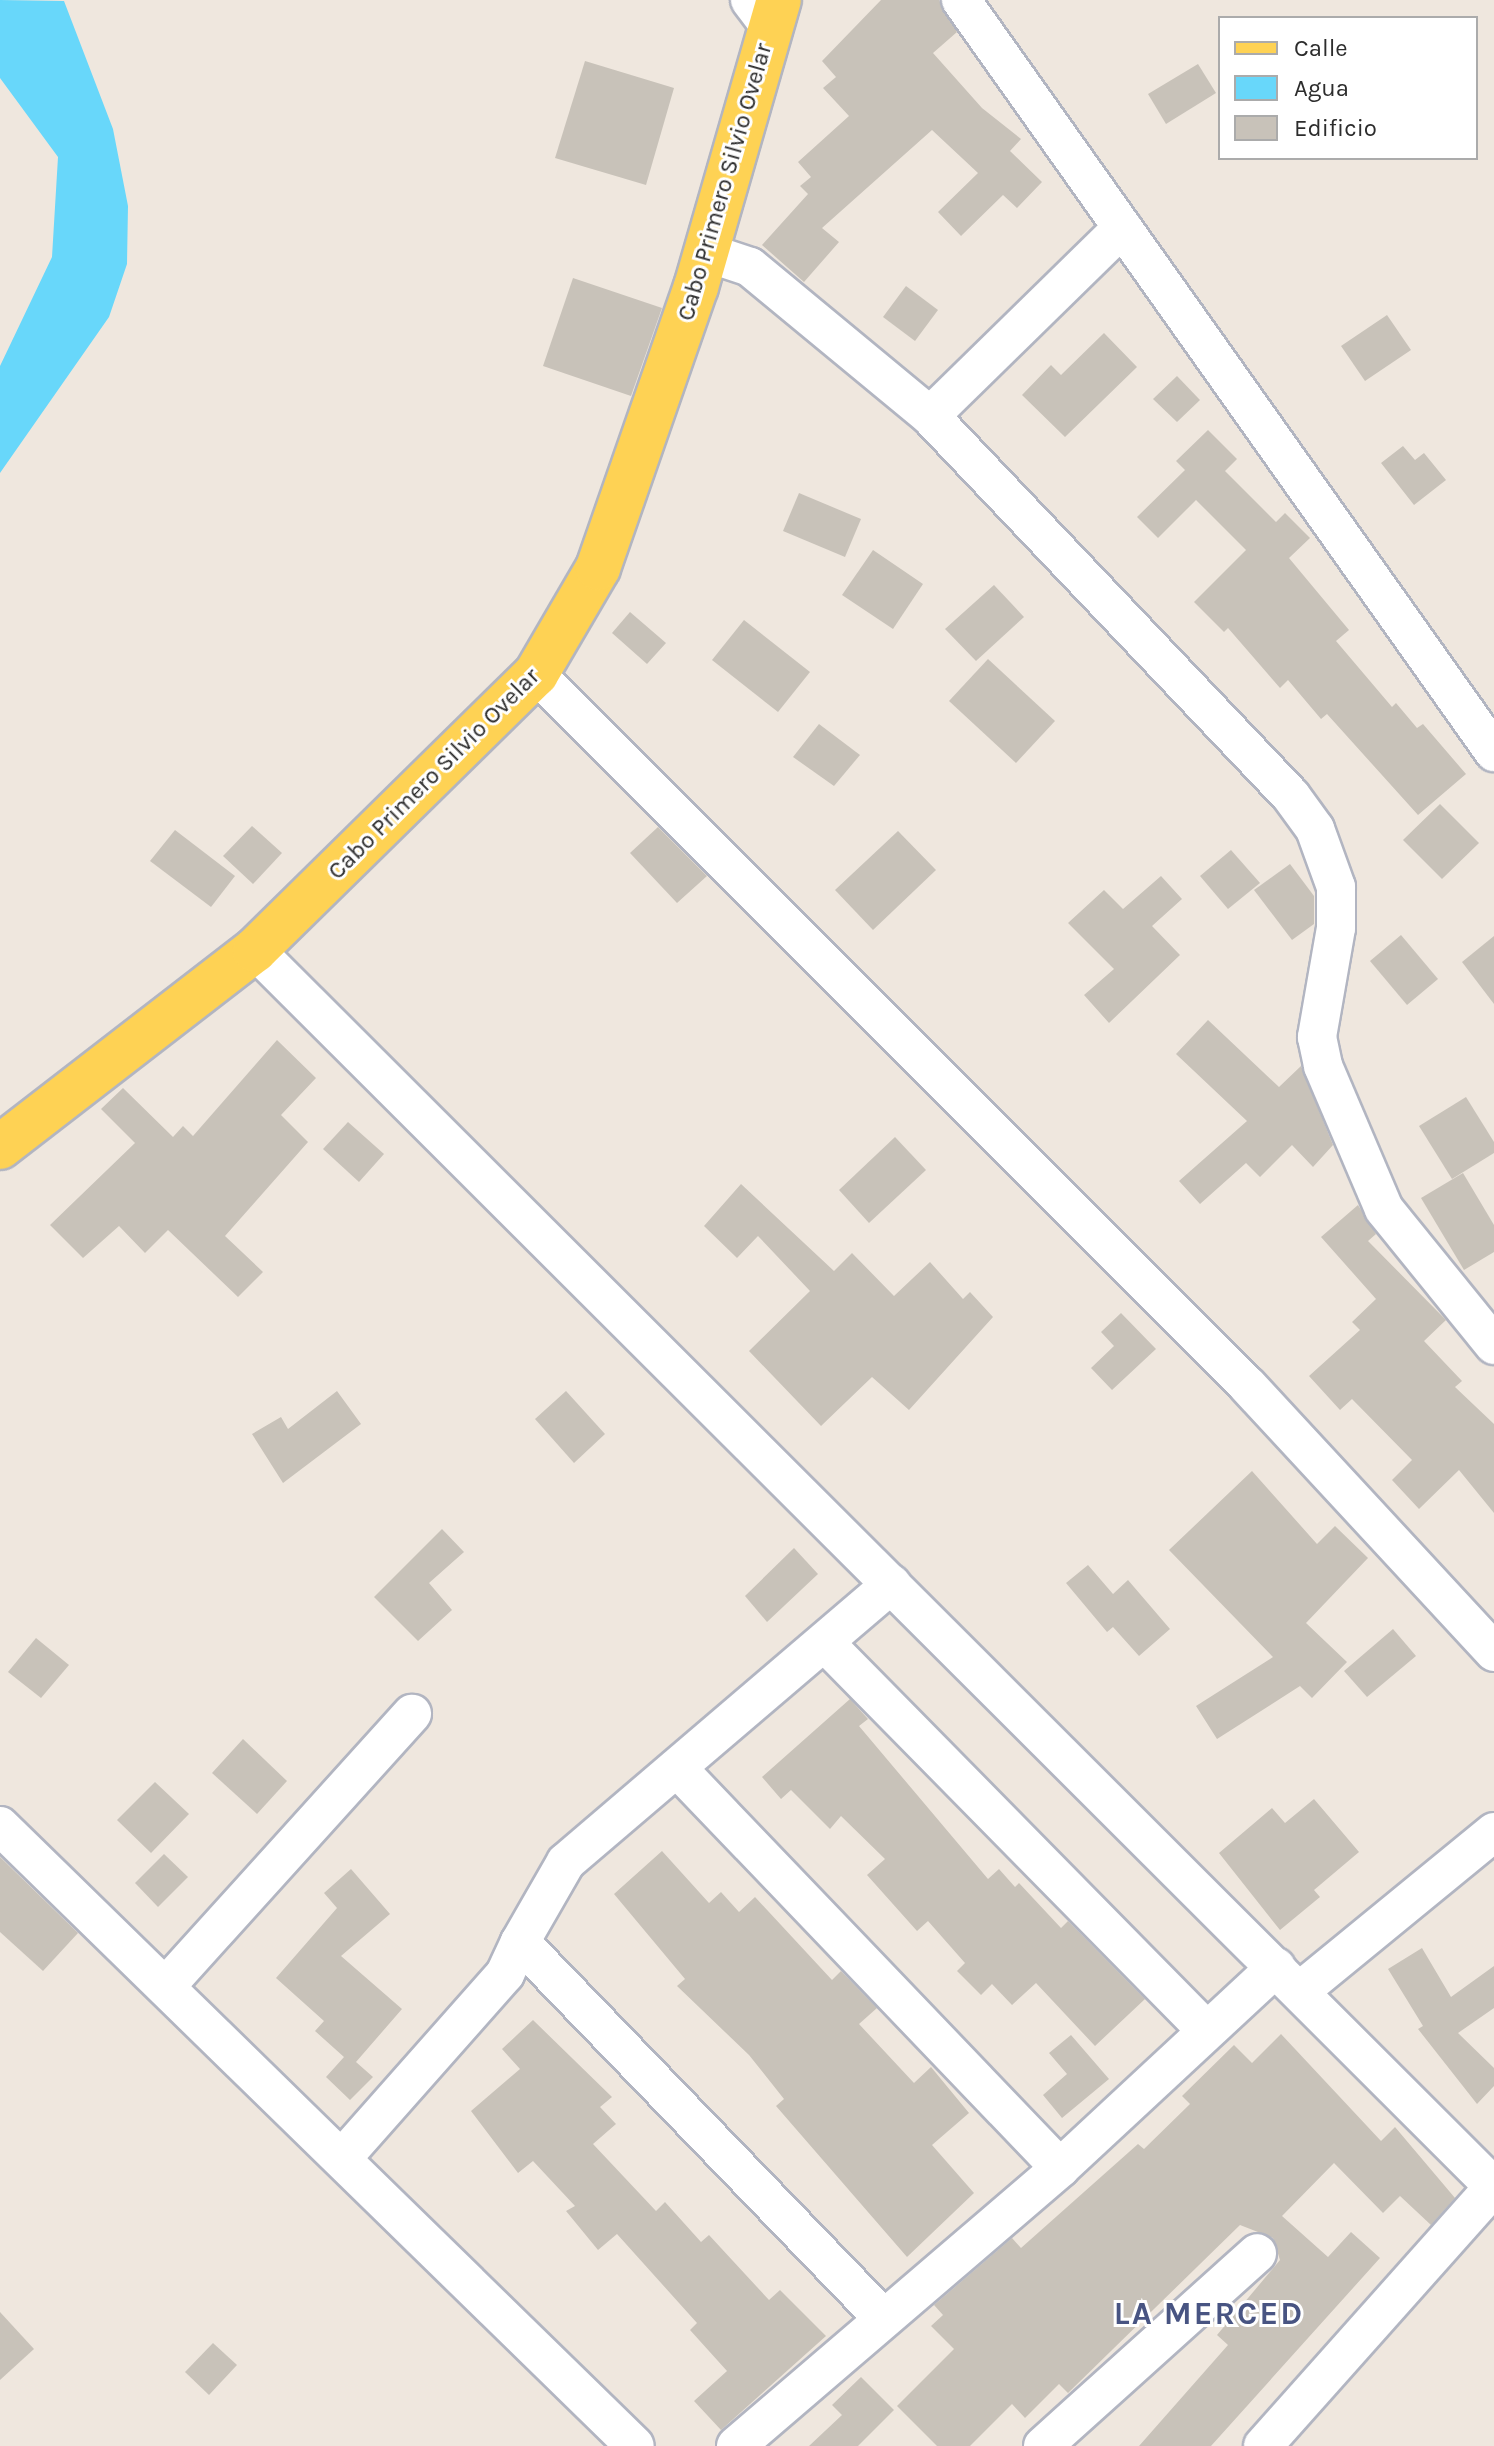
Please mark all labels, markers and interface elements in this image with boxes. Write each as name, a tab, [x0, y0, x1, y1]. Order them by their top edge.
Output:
legend	[1218, 16, 1478, 160]
text: Calle	[1294, 34, 1348, 62]
street label: Cabo Primero Silvio Ovelar	[672, 40, 778, 324]
text: Agua	[1294, 74, 1349, 102]
text: Edificio	[1294, 114, 1377, 142]
street label: Cabo Primero Silvio Ovelar	[322, 662, 546, 886]
district label: LA MERCED	[1114, 2295, 1304, 2333]

